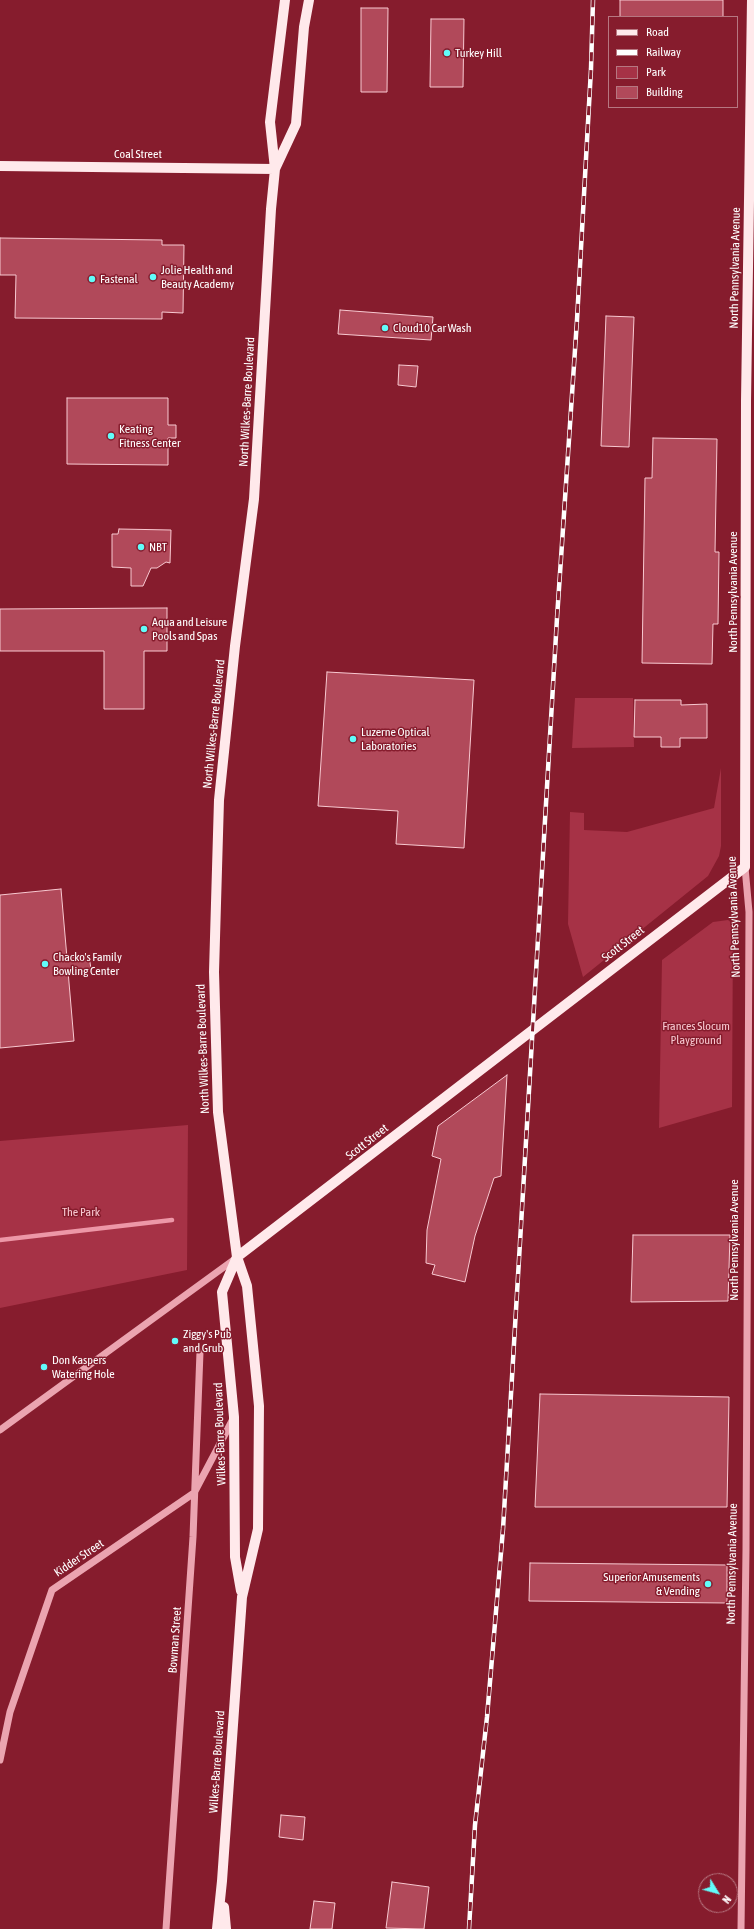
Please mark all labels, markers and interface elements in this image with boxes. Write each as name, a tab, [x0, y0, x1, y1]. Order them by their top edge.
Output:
legend	[608, 16, 738, 108]
text: Road	[646, 25, 669, 39]
text: Railway	[646, 45, 681, 59]
place label: Turkey Hill	[455, 46, 502, 60]
marker: Turkey Hill	[442, 48, 452, 58]
text: Park	[646, 65, 666, 79]
text: Building	[646, 85, 683, 99]
street label: Coal Street	[114, 147, 162, 161]
street label: North Pennsylvania Avenue	[727, 207, 743, 329]
place label: Jolie Health and Beauty Academy	[161, 263, 234, 291]
place label: Fastenal	[100, 272, 138, 286]
marker: Jolie Health and Beauty Academy	[148, 272, 158, 282]
marker: Fastenal	[87, 274, 97, 284]
place label: Cloud10 Car Wash	[393, 321, 472, 335]
marker: Cloud10 Car Wash	[380, 323, 390, 333]
street label: North Wilkes-Barre Boulevard	[236, 337, 258, 467]
place label: Keating Fitness Center	[119, 422, 180, 450]
marker: Keating Fitness Center	[106, 431, 116, 441]
street label: North Pennsylvania Avenue	[726, 531, 740, 653]
place label: NBT	[149, 540, 167, 554]
marker: NBT	[136, 542, 146, 552]
place label: Aqua and Leisure Pools and Spas	[152, 615, 227, 643]
marker: Aqua and Leisure Pools and Spas	[139, 624, 149, 634]
street label: North Wilkes-Barre Boulevard	[200, 659, 228, 789]
place label: Luzerne Optical Laboratories	[361, 725, 430, 753]
marker: Luzerne Optical Laboratories	[348, 734, 358, 744]
street label: North Pennsylvania Avenue	[725, 856, 743, 978]
street label: Scott Street	[599, 923, 647, 965]
place label: Chacko's Family Bowling Center	[53, 950, 122, 978]
marker: Chacko's Family Bowling Center	[40, 959, 50, 969]
street label: North Wilkes-Barre Boulevard	[194, 984, 212, 1114]
park label: Frances Slocum Playground	[662, 1019, 730, 1047]
street label: Scott Street	[343, 1121, 391, 1163]
street label: North Pennsylvania Avenue	[727, 1179, 741, 1301]
park label: The Park	[62, 1205, 100, 1219]
place label: Ziggy's Pub and Grub	[183, 1327, 231, 1355]
marker: Ziggy's Pub and Grub	[170, 1336, 180, 1346]
place label: Don Kaspers Watering Hole	[52, 1353, 115, 1381]
marker: Don Kaspers Watering Hole	[39, 1362, 49, 1372]
street label: Wilkes-Barre Boulevard	[211, 1382, 229, 1486]
street label: North Pennsylvania Avenue	[724, 1503, 740, 1625]
street label: Kidder Street	[51, 1536, 107, 1580]
place label: Superior Amusements & Vending	[603, 1570, 700, 1598]
marker: Superior Amusements & Vending	[703, 1579, 713, 1589]
street label: Bowman Street	[166, 1606, 184, 1674]
street label: Wilkes-Barre Boulevard	[206, 1710, 228, 1814]
north arrow	[698, 1873, 738, 1913]
text: N	[720, 1893, 734, 1906]

